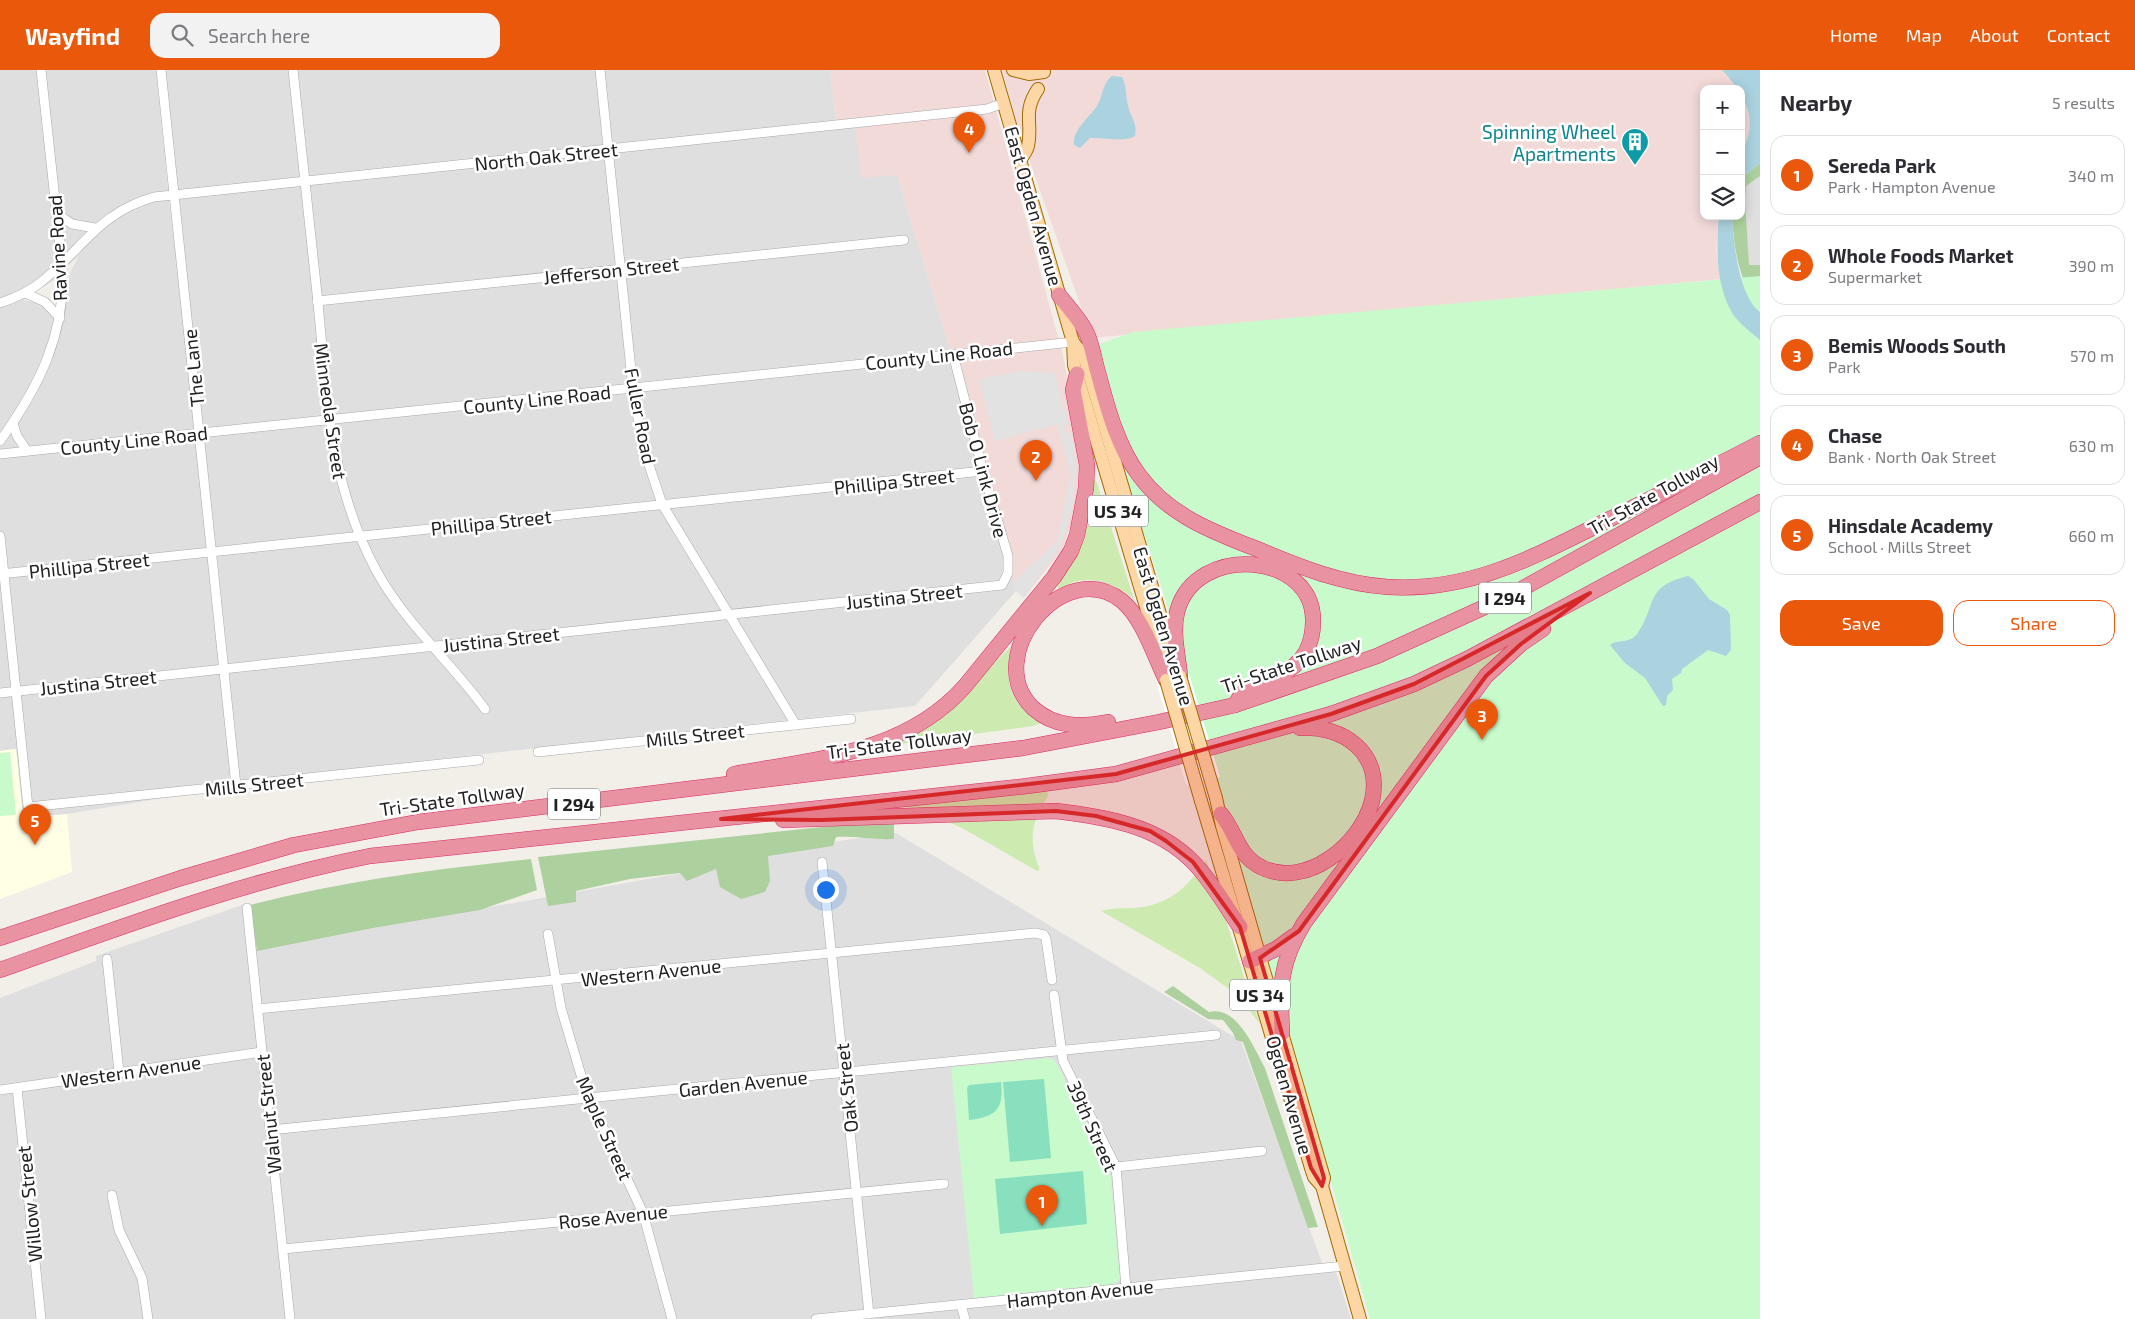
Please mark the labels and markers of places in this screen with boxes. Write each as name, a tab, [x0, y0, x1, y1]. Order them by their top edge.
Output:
pin: 4	[953, 112, 985, 153]
place label: Spinning Wheel Apartments	[1482, 120, 1616, 165]
building icon: Spinning Wheel Apartments	[1620, 127, 1650, 166]
pin: 2	[1020, 440, 1052, 481]
pin: 3	[1466, 699, 1498, 740]
pin: 5	[19, 804, 51, 845]
pin: 1	[1026, 1185, 1058, 1226]

